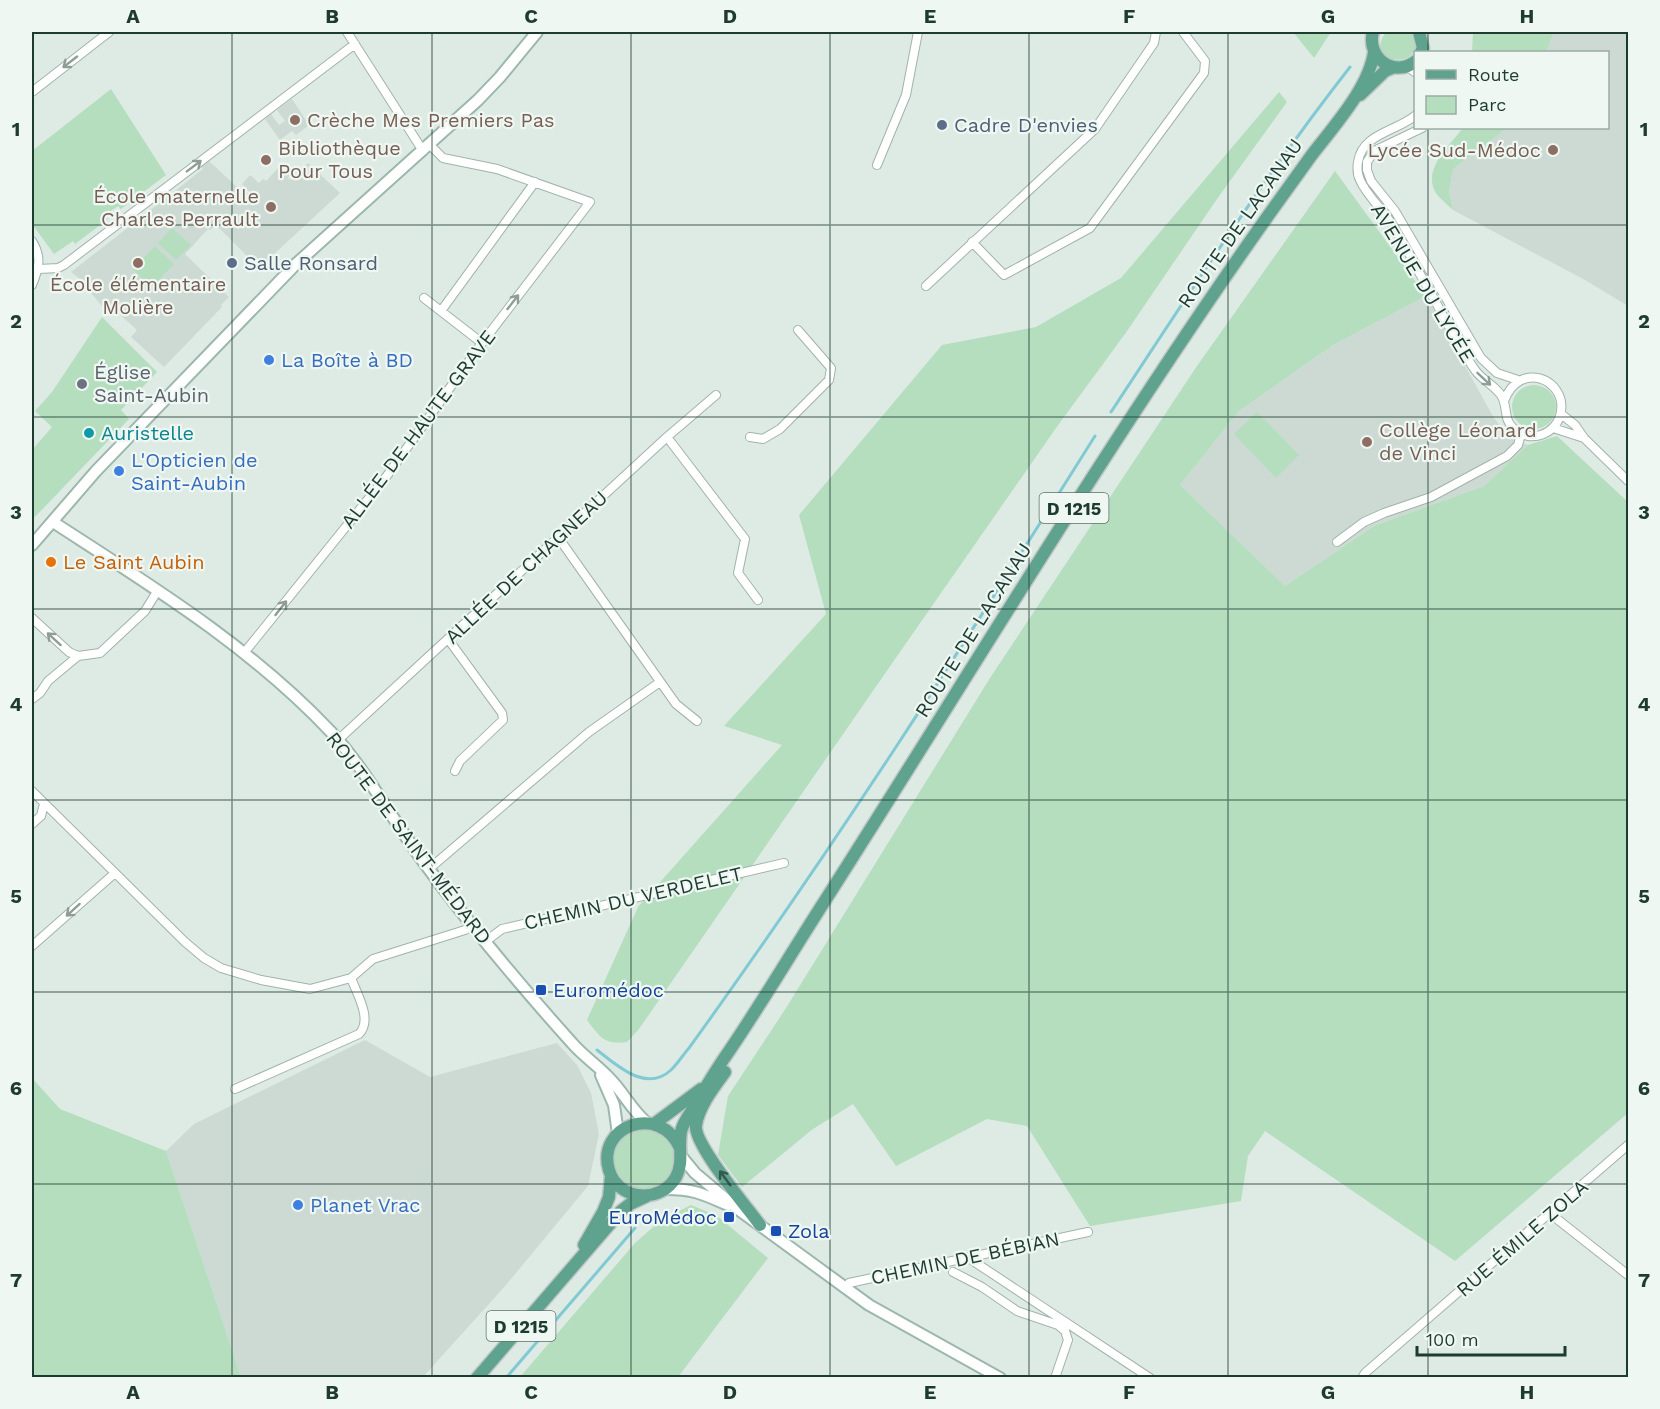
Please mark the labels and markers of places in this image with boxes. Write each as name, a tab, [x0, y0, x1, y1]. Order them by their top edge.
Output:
place label: Crèche Mes Premiers Pas	[307, 108, 555, 132]
marker: Crèche Mes Premiers Pas	[288, 113, 302, 127]
place label: Cadre D'envies	[954, 113, 1098, 137]
marker: Cadre D'envies	[935, 118, 949, 132]
place label: Bibliothèque Pour Tous	[278, 136, 401, 183]
place label: Lycée Sud-Médoc	[1367, 138, 1541, 162]
marker: Lycée Sud-Médoc	[1546, 143, 1560, 157]
marker: Bibliothèque Pour Tous	[259, 153, 273, 167]
place label: École maternelle Charles Perrault	[93, 184, 260, 231]
marker: École maternelle Charles Perrault	[264, 200, 278, 214]
place label: Salle Ronsard	[244, 251, 378, 275]
marker: École élémentaire Molière	[131, 256, 145, 270]
marker: Salle Ronsard	[225, 256, 239, 270]
place label: École élémentaire Molière	[50, 272, 226, 319]
place label: La Boîte à BD	[281, 348, 413, 372]
marker: La Boîte à BD	[262, 353, 276, 367]
place label: Église Saint-Aubin	[94, 360, 209, 407]
marker: Église Saint-Aubin	[75, 377, 89, 391]
place label: Collège Léonard de Vinci	[1379, 418, 1537, 465]
place label: Auristelle	[101, 421, 194, 445]
marker: Auristelle	[82, 426, 96, 440]
marker: Collège Léonard de Vinci	[1360, 435, 1374, 449]
place label: L'Opticien de Saint-Aubin	[131, 448, 258, 495]
marker: L'Opticien de Saint-Aubin	[112, 464, 126, 478]
place label: Le Saint Aubin	[63, 550, 205, 574]
marker: Le Saint Aubin	[44, 555, 58, 569]
place label: Euromédoc	[553, 978, 664, 1002]
marker: Euromédoc	[534, 983, 548, 997]
place label: Planet Vrac	[310, 1193, 420, 1217]
marker: Planet Vrac	[291, 1198, 305, 1212]
place label: EuroMédoc	[608, 1205, 717, 1229]
marker: EuroMédoc	[722, 1210, 736, 1224]
place label: Zola	[788, 1219, 830, 1243]
marker: Zola	[769, 1224, 783, 1238]

